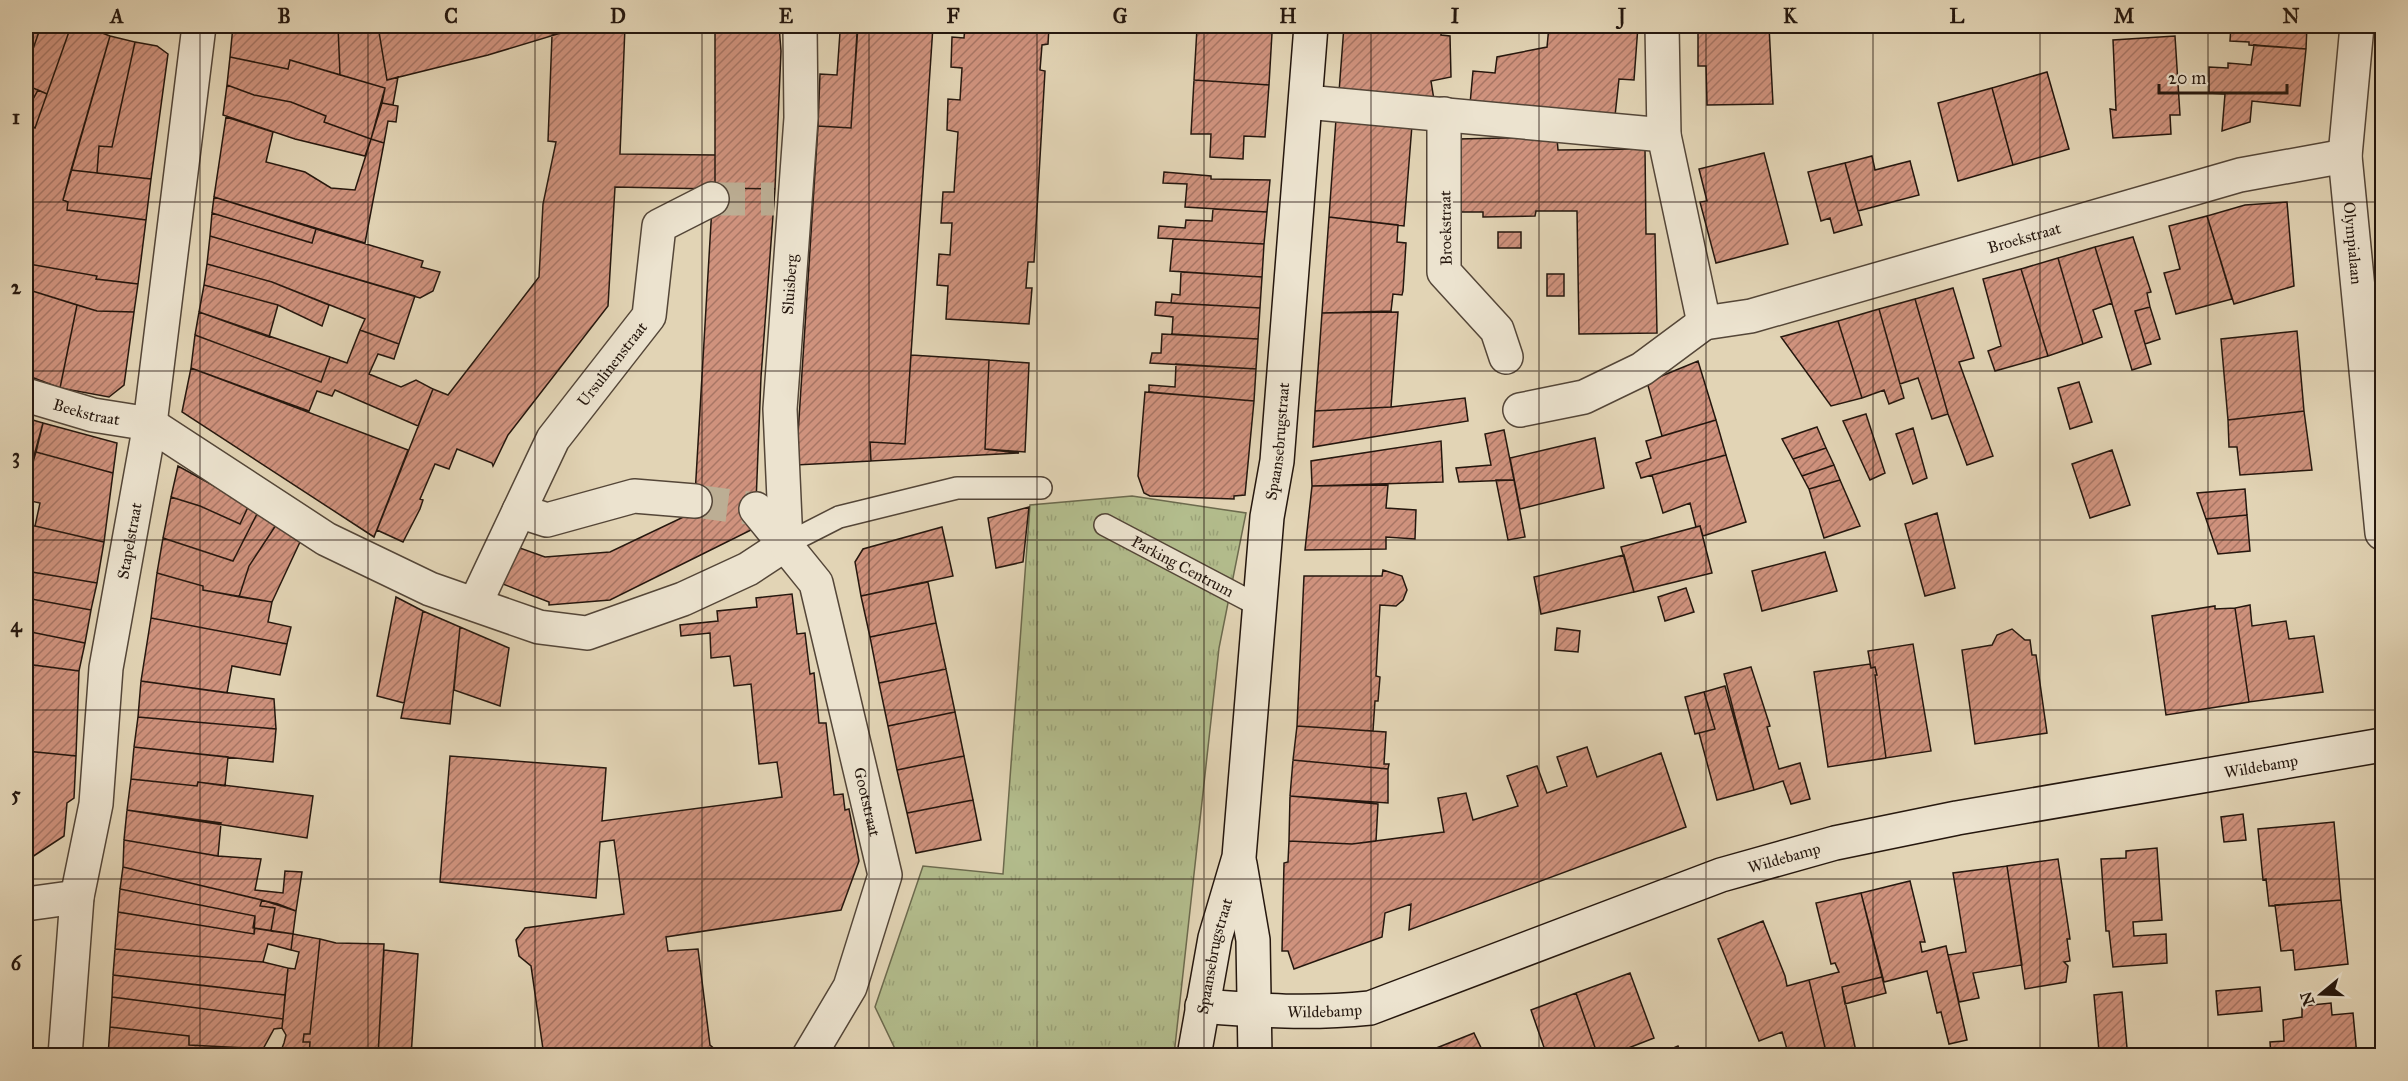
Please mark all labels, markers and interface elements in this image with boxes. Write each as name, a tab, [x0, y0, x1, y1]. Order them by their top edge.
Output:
text: A	[108, 4, 124, 28]
text: B	[277, 4, 291, 28]
text: C	[444, 4, 458, 28]
text: D	[610, 4, 626, 28]
text: E	[779, 4, 794, 28]
text: F	[946, 4, 960, 28]
text: G	[1113, 4, 1128, 28]
text: H	[1279, 4, 1297, 28]
text: I	[1451, 4, 1460, 28]
text: J	[1615, 4, 1627, 30]
text: K	[1783, 4, 1798, 28]
text: L	[1950, 4, 1965, 28]
text: M	[2114, 4, 2135, 28]
text: N	[2283, 4, 2300, 28]
scale bar	[2159, 57, 2286, 95]
text: 20 m	[2168, 67, 2206, 89]
text: 1	[12, 105, 20, 129]
street label: Broekstraat	[1435, 190, 1456, 266]
street label: Olympialaan	[2340, 201, 2367, 286]
street label: Broekstraat	[1985, 218, 2063, 257]
street label: Sluisberg	[778, 253, 802, 315]
text: 2	[11, 275, 22, 299]
street label: Ursulinenstraat	[573, 318, 651, 410]
street label: Spaansebrugstraat	[1261, 381, 1293, 502]
street label: Beekstraat	[51, 395, 121, 429]
text: 3	[12, 444, 20, 469]
street label: Stapelstraat	[113, 501, 146, 581]
street label: Parking Centrum	[1128, 532, 1238, 601]
text: 4	[10, 613, 22, 638]
street label: Wildebamp	[2223, 751, 2299, 782]
street label: Gootstraat	[850, 765, 885, 839]
text: 5	[11, 782, 21, 806]
street label: Wildebamp	[1746, 839, 1823, 877]
street label: Spaansebrugstraat	[1193, 895, 1236, 1016]
text: 6	[11, 951, 23, 975]
north arrow	[2291, 964, 2351, 1024]
text: N	[2296, 989, 2318, 1008]
street label: Wildebamp	[1287, 1000, 1363, 1021]

